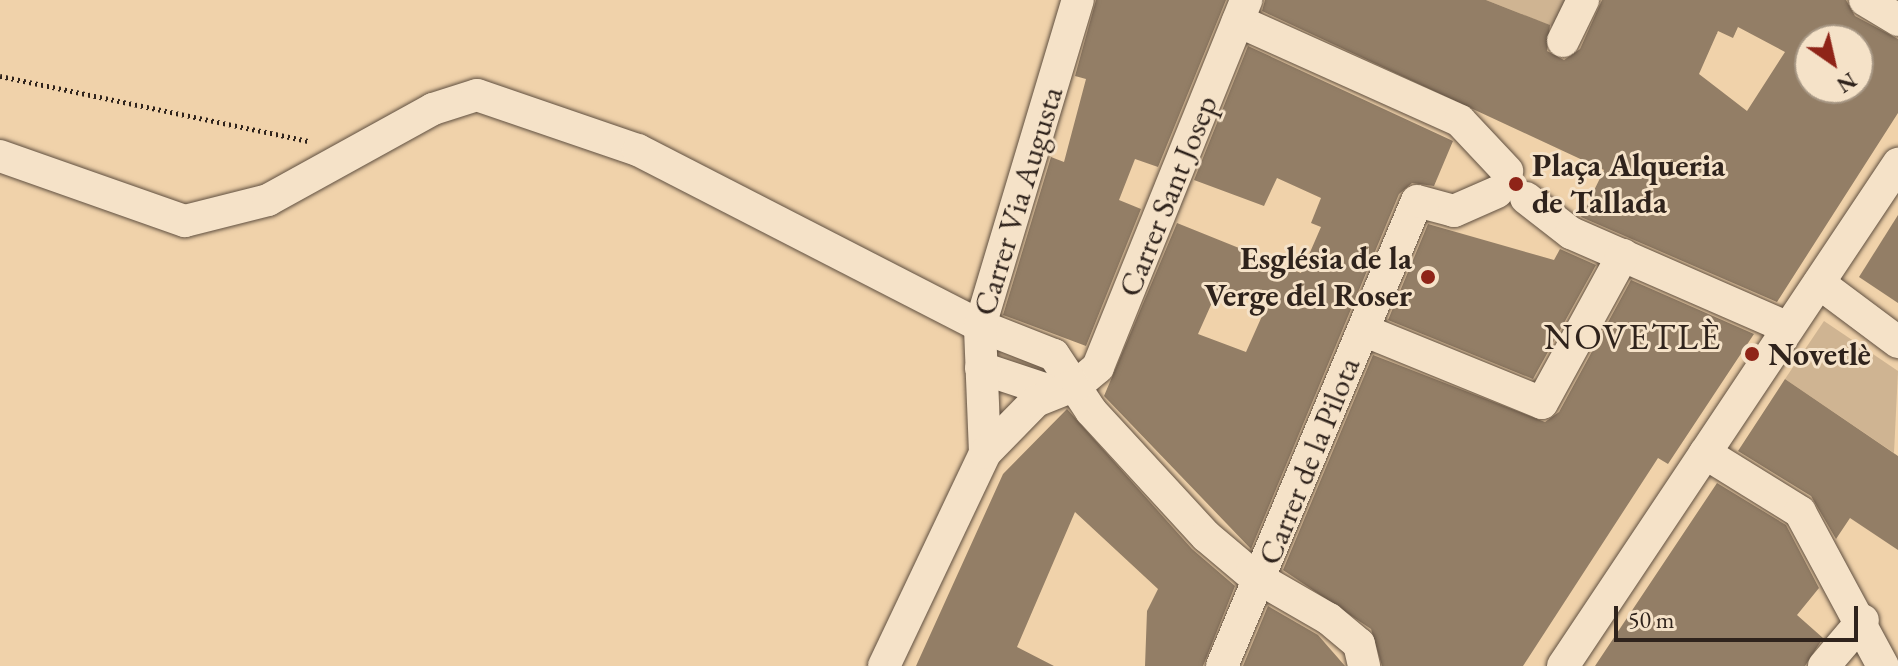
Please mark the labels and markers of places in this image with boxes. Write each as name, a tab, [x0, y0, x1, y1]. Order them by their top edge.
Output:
place label: Plaça Alqueria de Tallada	[1532, 147, 1725, 222]
marker: Plaça Alqueria de Tallada	[1507, 175, 1525, 193]
place label: Església de la Verge del Roser	[1204, 240, 1412, 315]
marker: Església de la Verge del Roser	[1419, 268, 1437, 286]
place label: Novetlè	[1768, 335, 1871, 373]
marker: Novetlè	[1743, 345, 1761, 363]

